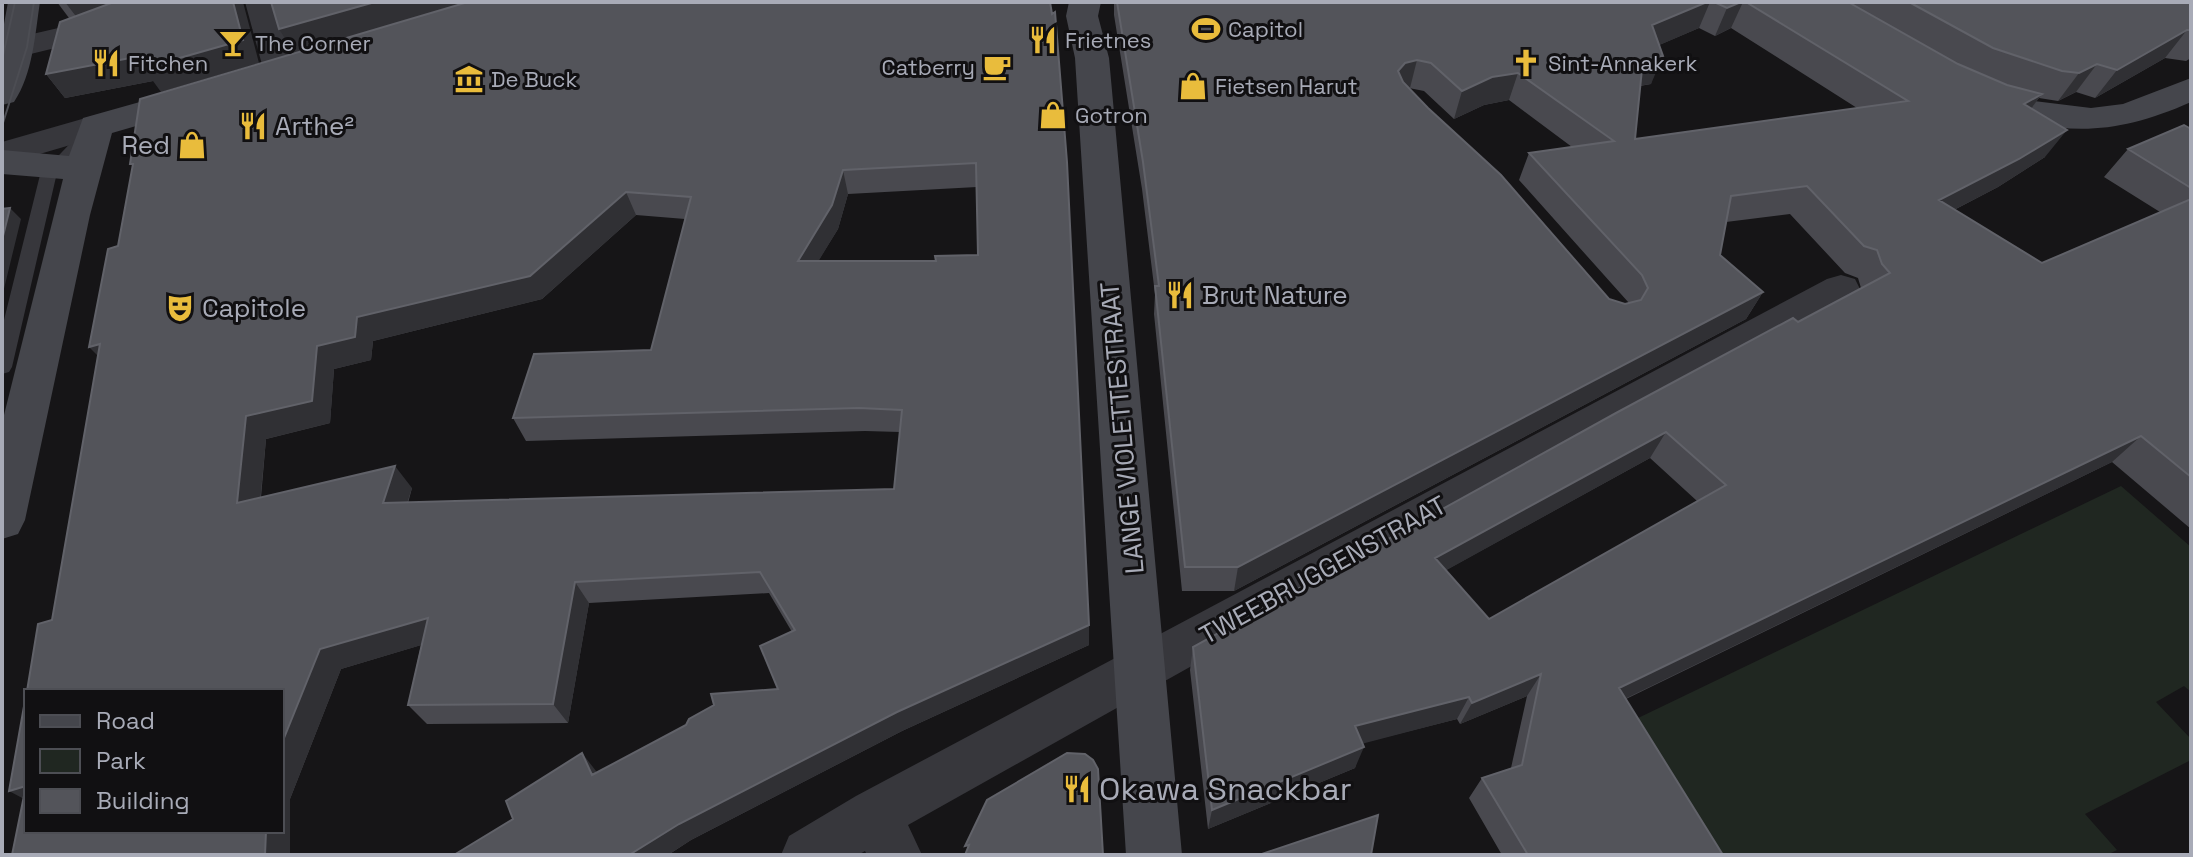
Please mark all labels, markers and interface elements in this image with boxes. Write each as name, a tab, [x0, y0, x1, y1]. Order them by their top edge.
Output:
sports icon: Capitol	[1191, 14, 1221, 44]
place label: Capitol	[1228, 15, 1303, 43]
restaurant icon: Frietnes	[1028, 25, 1058, 55]
place label: Frietnes	[1065, 26, 1151, 54]
bar icon: The Corner	[218, 28, 248, 58]
place label: The Corner	[255, 29, 371, 57]
restaurant icon: Fitchen	[91, 48, 121, 78]
church icon: Sint-Annakerk	[1511, 48, 1541, 78]
place label: Fitchen	[128, 49, 208, 77]
place label: Sint-Annakerk	[1548, 49, 1698, 77]
cafe icon: Catberry	[982, 52, 1012, 82]
place label: Catberry	[882, 53, 975, 81]
museum icon: De Buck	[454, 64, 484, 94]
place label: De Buck	[491, 65, 577, 93]
shop icon: Fietsen Harut	[1178, 71, 1208, 101]
place label: Fietsen Harut	[1215, 72, 1358, 100]
shop icon: Gotron	[1038, 100, 1068, 130]
place label: Gotron	[1075, 101, 1148, 129]
place label: Arthe²	[275, 109, 354, 143]
restaurant icon: Arthe²	[238, 111, 268, 141]
place label: Red	[121, 128, 170, 162]
shop icon: Red	[177, 130, 207, 160]
place label: Brut Nature	[1202, 278, 1348, 312]
restaurant icon: Brut Nature	[1165, 280, 1195, 310]
street label: LANGE VIOLETTESTRAAT	[1092, 281, 1152, 575]
place label: Capitole	[202, 291, 306, 325]
theatre icon: Capitole	[165, 293, 195, 323]
street label: TWEEBRUGGENSTRAAT	[1193, 488, 1453, 652]
legend	[24, 689, 284, 833]
text: Road	[96, 705, 155, 736]
text: Park	[96, 745, 146, 776]
place label: Okawa Snackbar	[1099, 769, 1352, 809]
restaurant icon: Okawa Snackbar	[1062, 774, 1092, 804]
text: Building	[96, 785, 190, 816]

